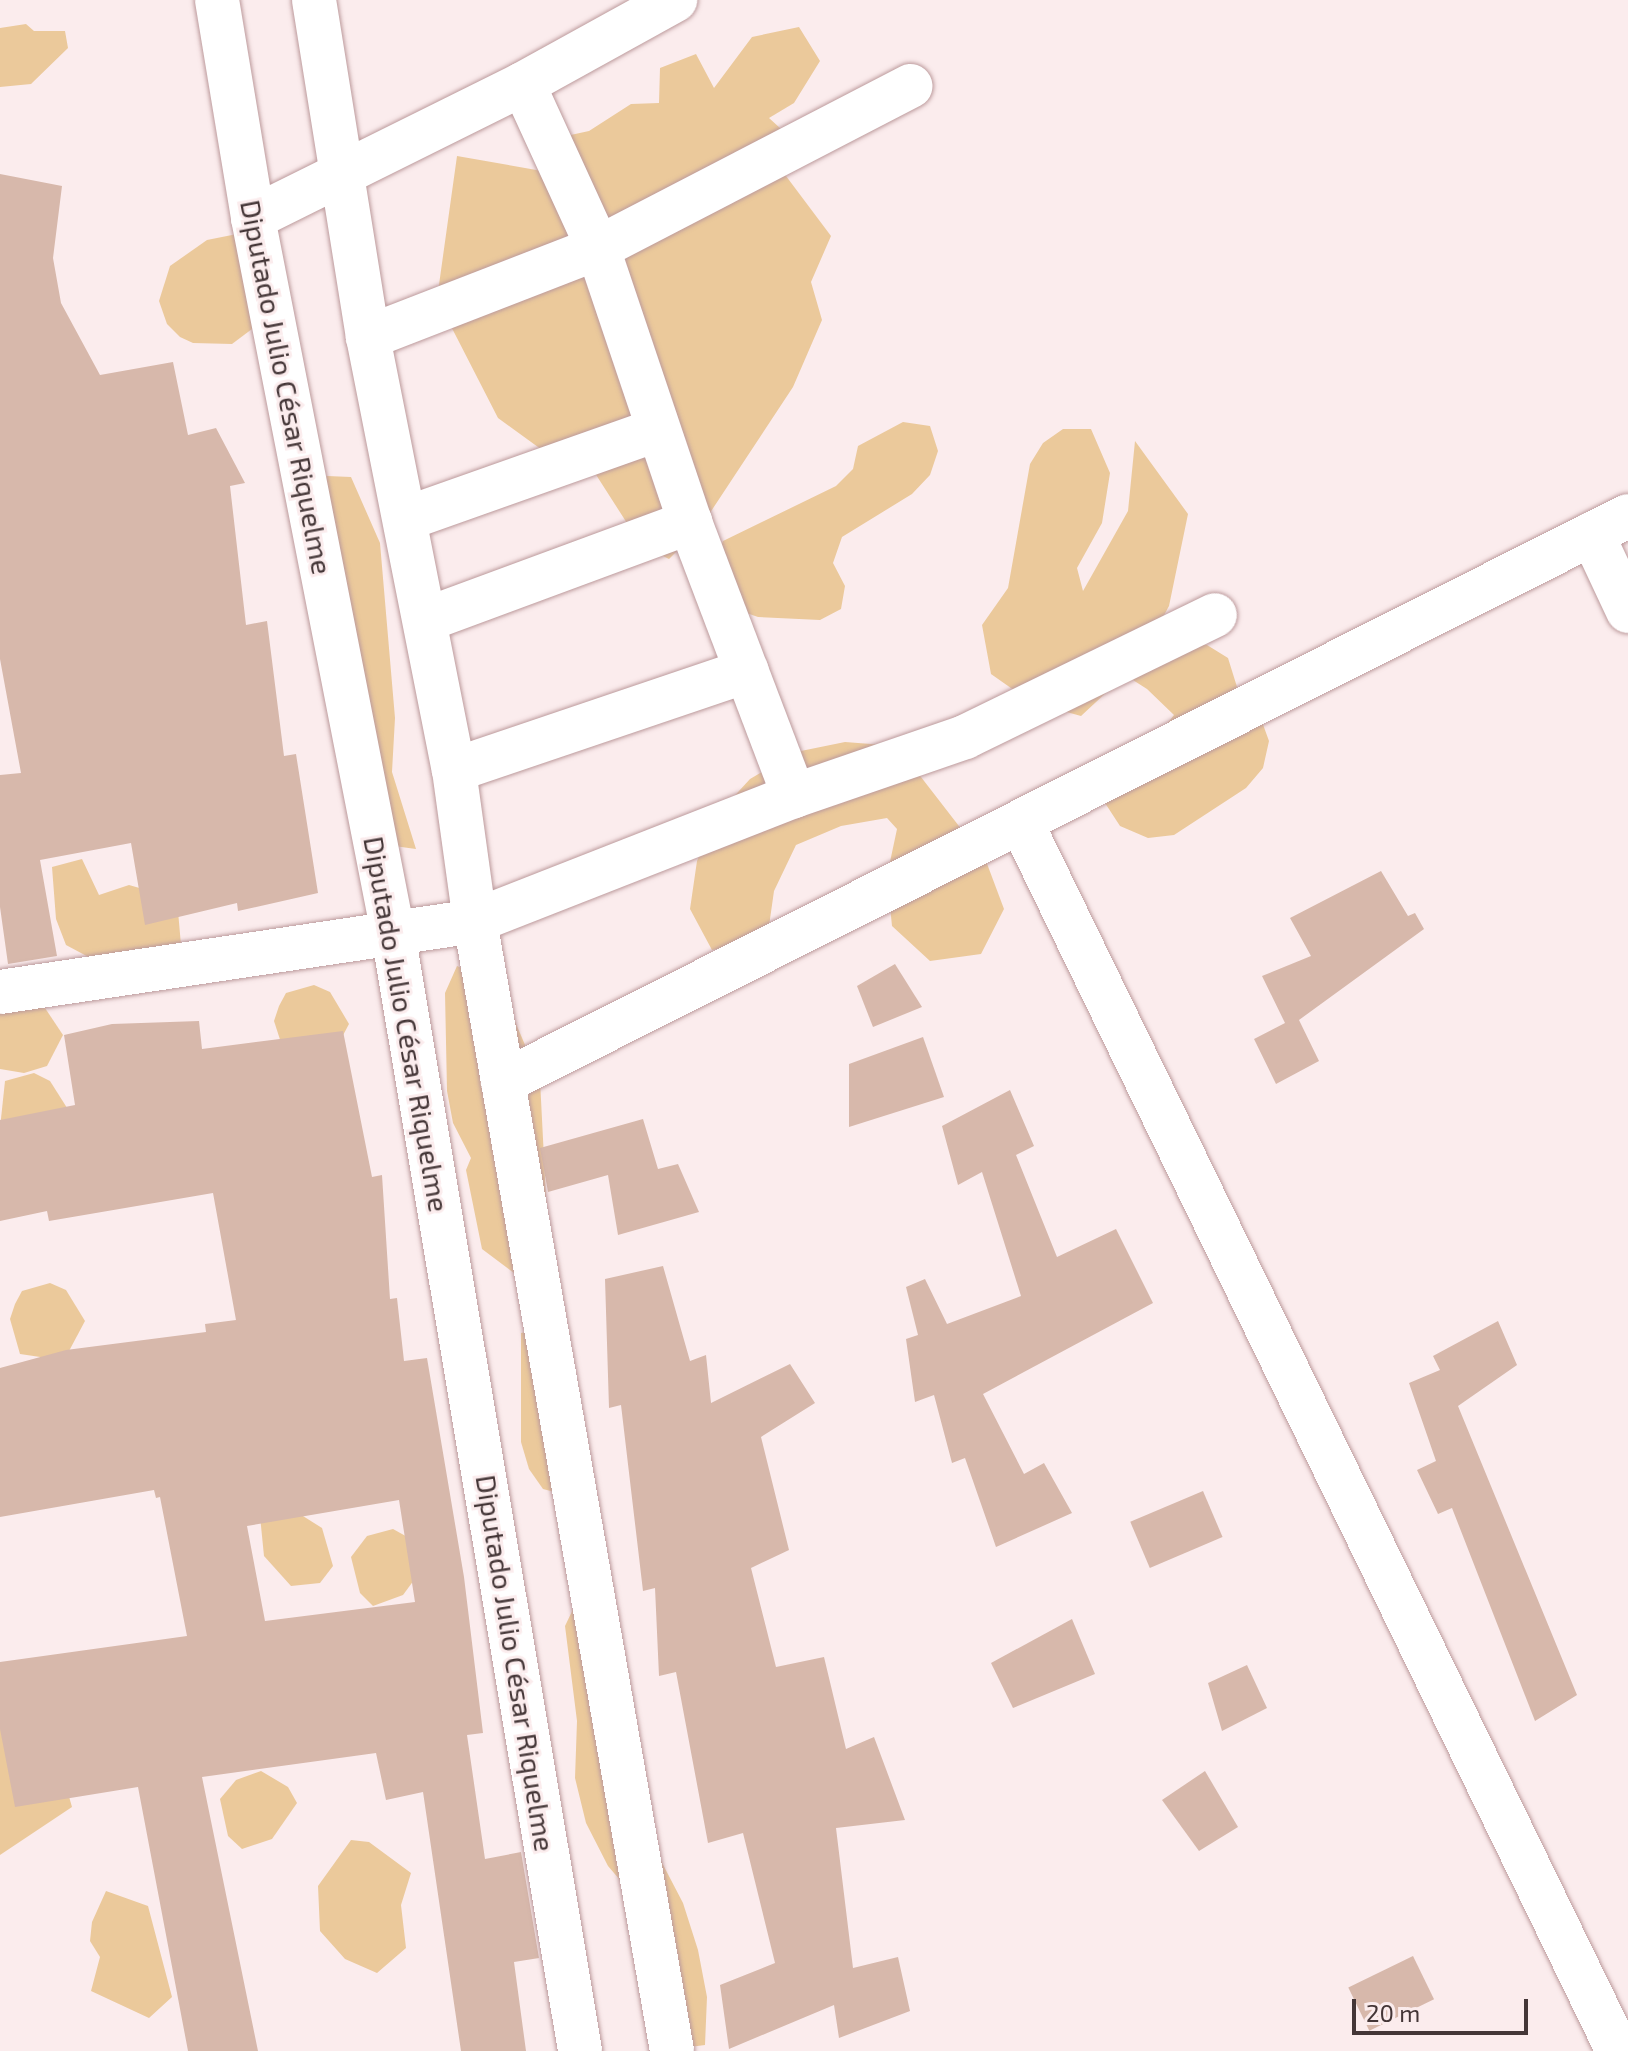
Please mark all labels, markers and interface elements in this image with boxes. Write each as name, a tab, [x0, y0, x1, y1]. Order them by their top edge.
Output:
street label: Diputado Julio César Riquelme	[234, 196, 340, 578]
street label: Diputado Julio César Riquelme	[357, 833, 457, 1215]
street label: Diputado Julio César Riquelme	[470, 1472, 562, 1854]
scale bar	[1356, 1983, 1532, 2033]
text: 20 m	[1366, 1998, 1420, 2027]

